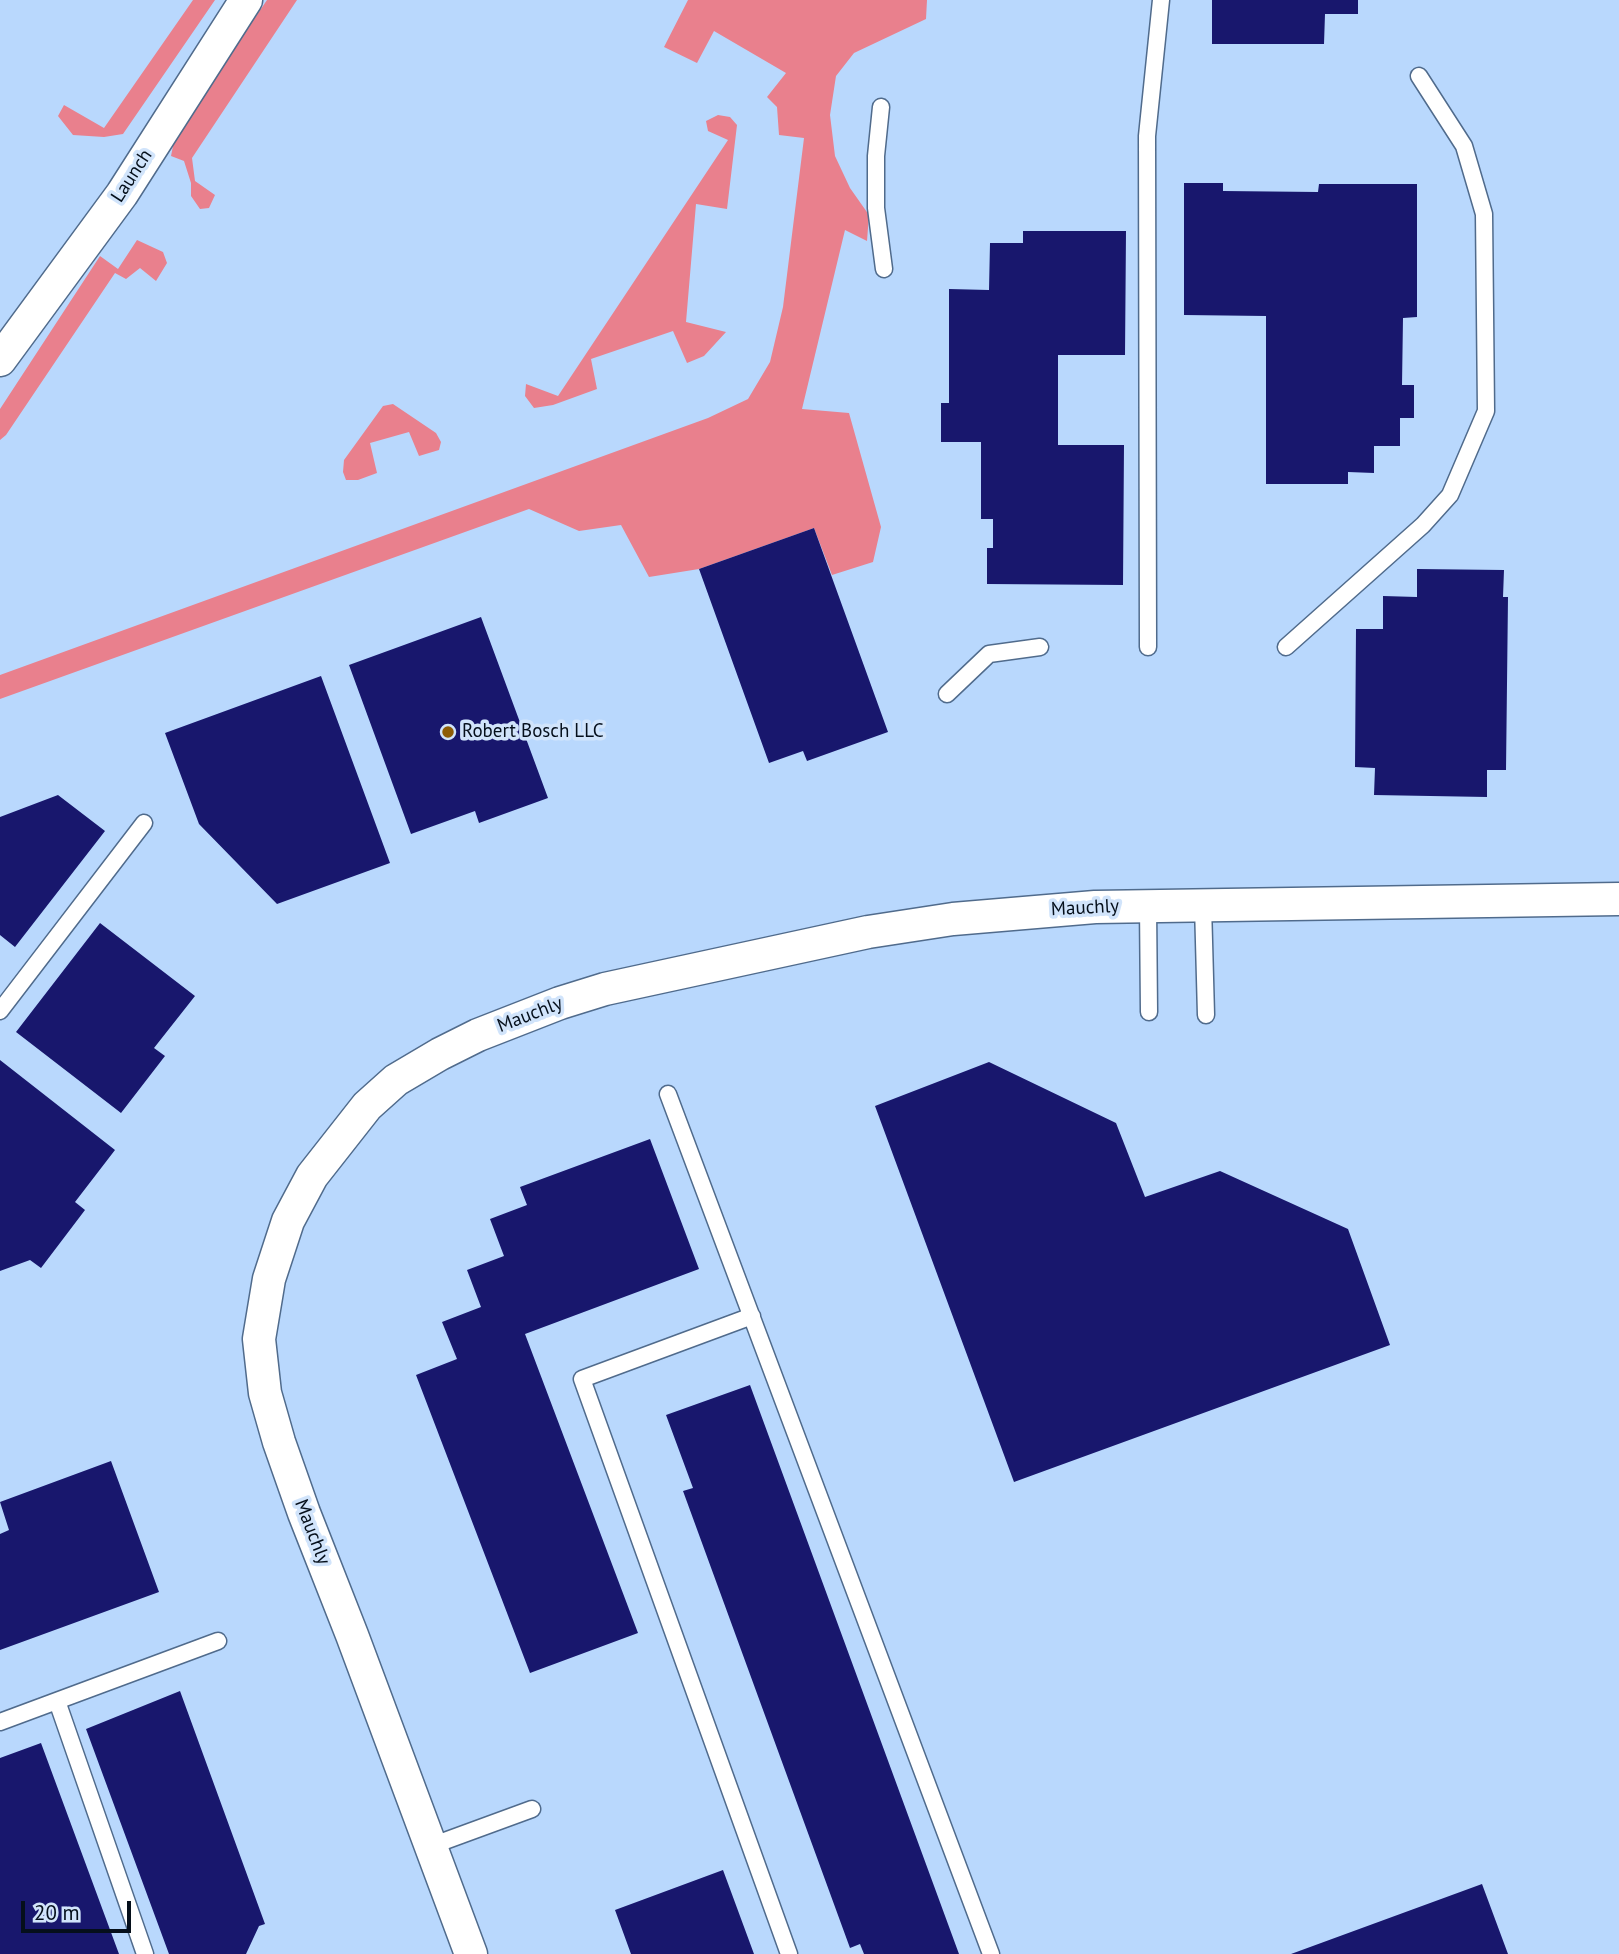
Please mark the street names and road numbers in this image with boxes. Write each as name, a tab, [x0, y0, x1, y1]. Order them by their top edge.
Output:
street label: Launch	[107, 145, 157, 207]
street label: Mauchly	[1050, 895, 1120, 921]
street label: Mauchly	[494, 992, 566, 1038]
street label: Mauchly	[289, 1496, 335, 1568]

